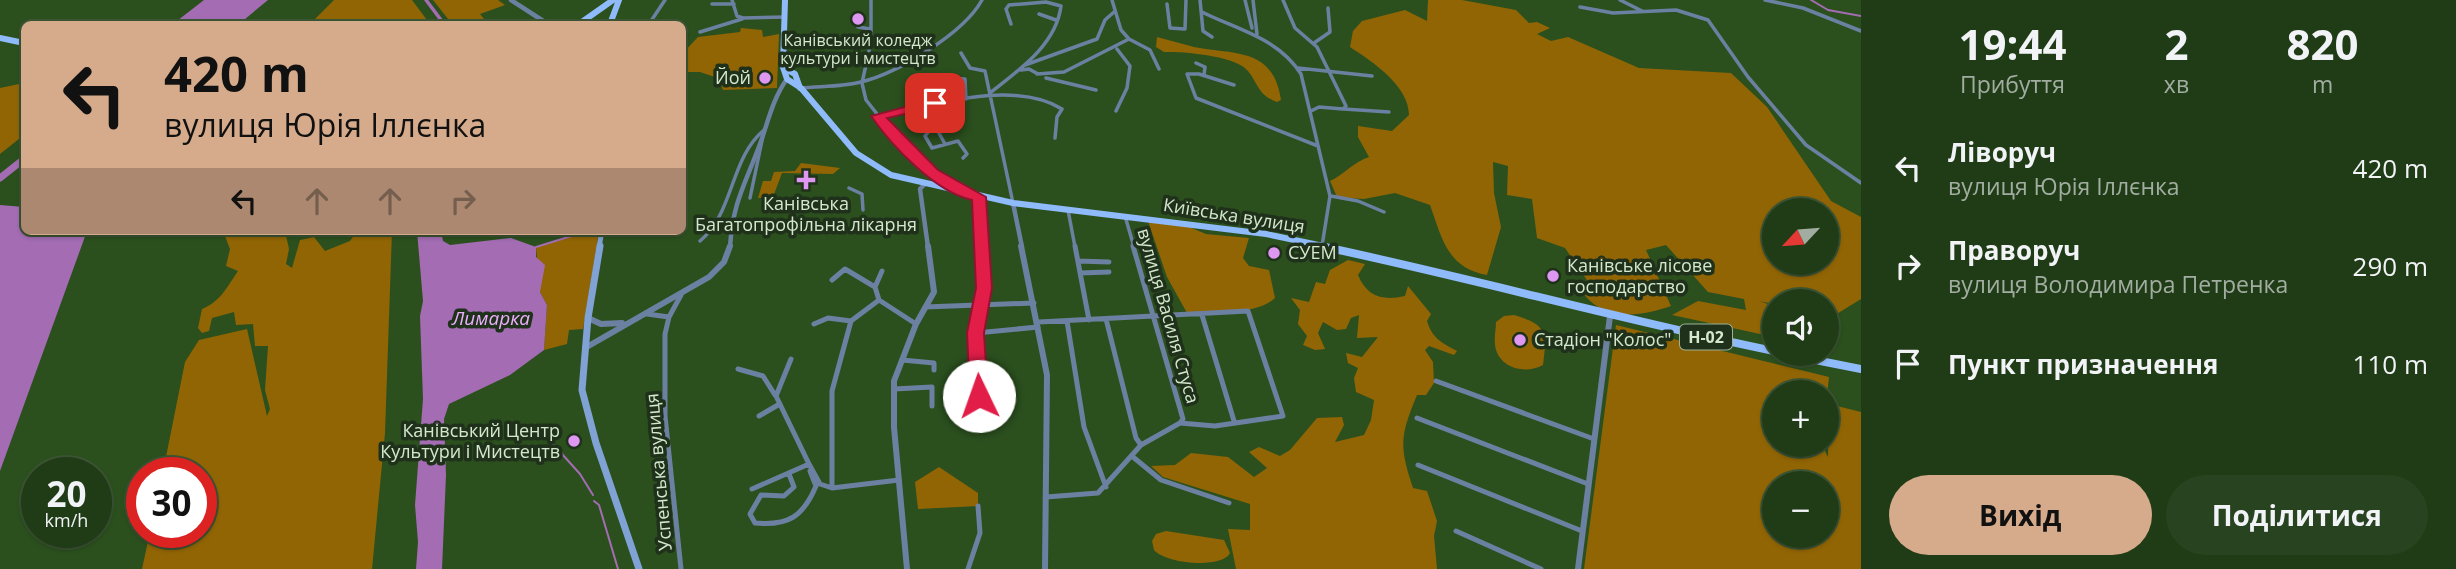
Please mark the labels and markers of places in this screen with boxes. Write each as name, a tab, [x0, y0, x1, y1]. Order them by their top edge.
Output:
marker: Канівський коледж культури і мистецтв	[850, 11, 866, 27]
place label: Канівський коледж культури і мистецтв	[780, 29, 936, 69]
place label: Йой	[715, 65, 751, 89]
marker: Йой	[757, 70, 773, 86]
pin	[905, 73, 965, 133]
marker: Канівська Багатопрофільна лікарня	[796, 170, 816, 190]
place label: Канівська Багатопрофільна лікарня	[695, 191, 917, 236]
place label: СУЕМ	[1288, 240, 1337, 264]
marker: СУЕМ	[1266, 245, 1282, 261]
place label: Канівське лісове господарство	[1567, 253, 1712, 298]
marker: Канівське лісове господарство	[1545, 268, 1561, 284]
place label: Стадіон "Колос"	[1534, 327, 1672, 351]
marker: Стадіон "Колос"	[1512, 332, 1528, 348]
place label: Канівський Центр Культури і Мистецтв	[380, 418, 560, 463]
marker: Канівський Центр Культури і Мистецтв	[566, 433, 582, 449]

